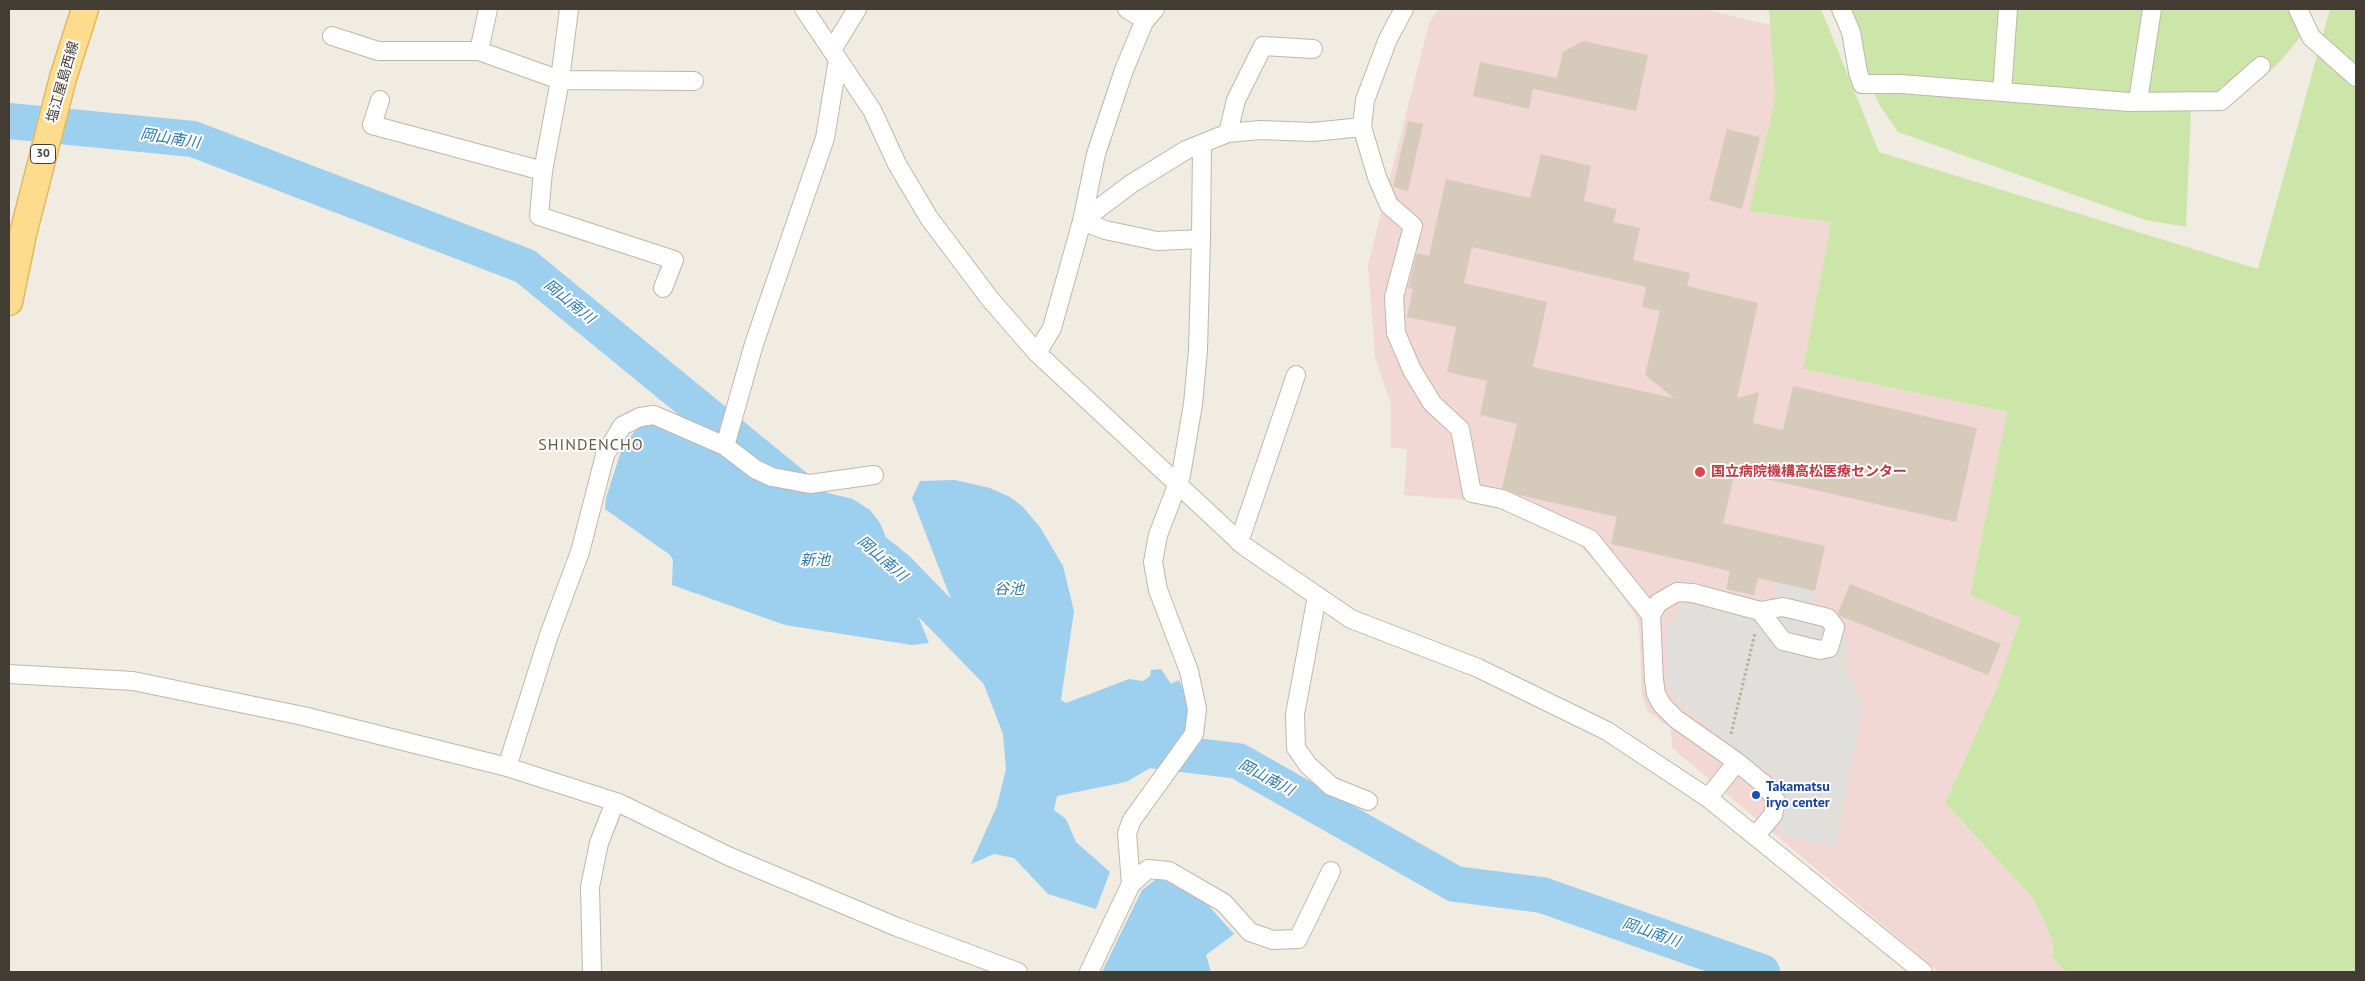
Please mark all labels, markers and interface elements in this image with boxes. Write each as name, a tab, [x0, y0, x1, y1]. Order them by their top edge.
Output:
street label: 塩江屋島西線	[43, 39, 83, 125]
water label: 岡山南川	[139, 125, 201, 153]
road number: 30	[30, 144, 56, 164]
water label: 岡山南川	[540, 276, 598, 328]
district label: SHINDENCHO	[537, 435, 645, 455]
place label: 国立病院機構高松医療センター	[1711, 464, 1907, 480]
marker: 国立病院機構高松医療センター	[1693, 465, 1707, 479]
water label: 岡山南川	[853, 533, 911, 585]
water label: 新池	[800, 552, 830, 570]
water label: 谷池	[994, 581, 1024, 599]
water label: 岡山南川	[1235, 756, 1297, 800]
place label: Takamatsu iryo center	[1766, 779, 1830, 812]
marker: Takamatsu iryo center	[1750, 789, 1762, 801]
water label: 岡山南川	[1620, 915, 1682, 951]

